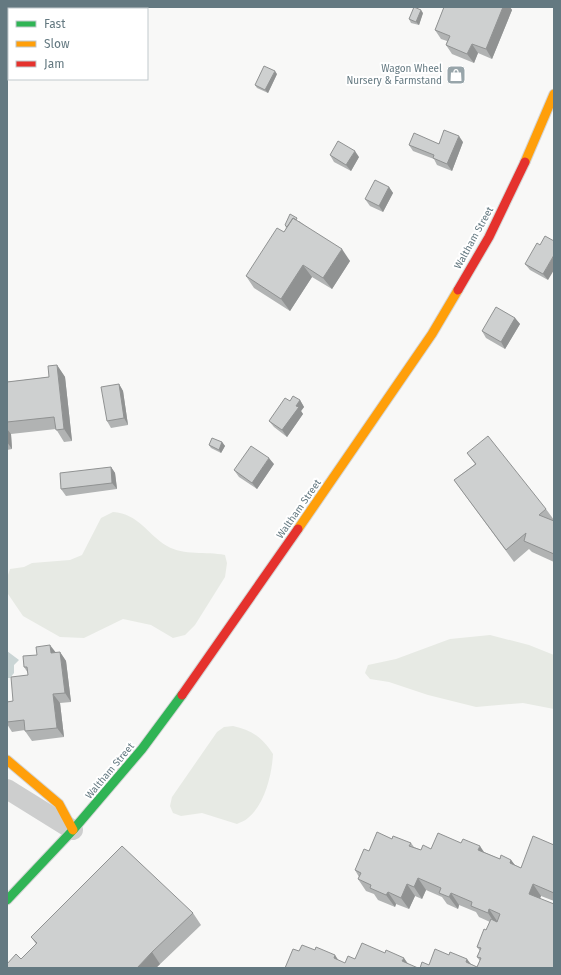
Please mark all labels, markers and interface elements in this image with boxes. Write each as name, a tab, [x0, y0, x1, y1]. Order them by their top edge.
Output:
legend	[8, 8, 148, 80]
text: Fast	[44, 17, 66, 31]
text: Slow	[44, 37, 70, 51]
text: Jam	[44, 57, 64, 71]
place label: Wagon Wheel Nursery & Farmstand	[346, 63, 442, 87]
shop icon: Wagon Wheel Nursery & Farmstand	[445, 64, 467, 86]
street label: Waltham Street	[452, 204, 496, 271]
street label: Waltham Street	[274, 477, 324, 541]
street label: Waltham Street	[83, 740, 137, 801]

